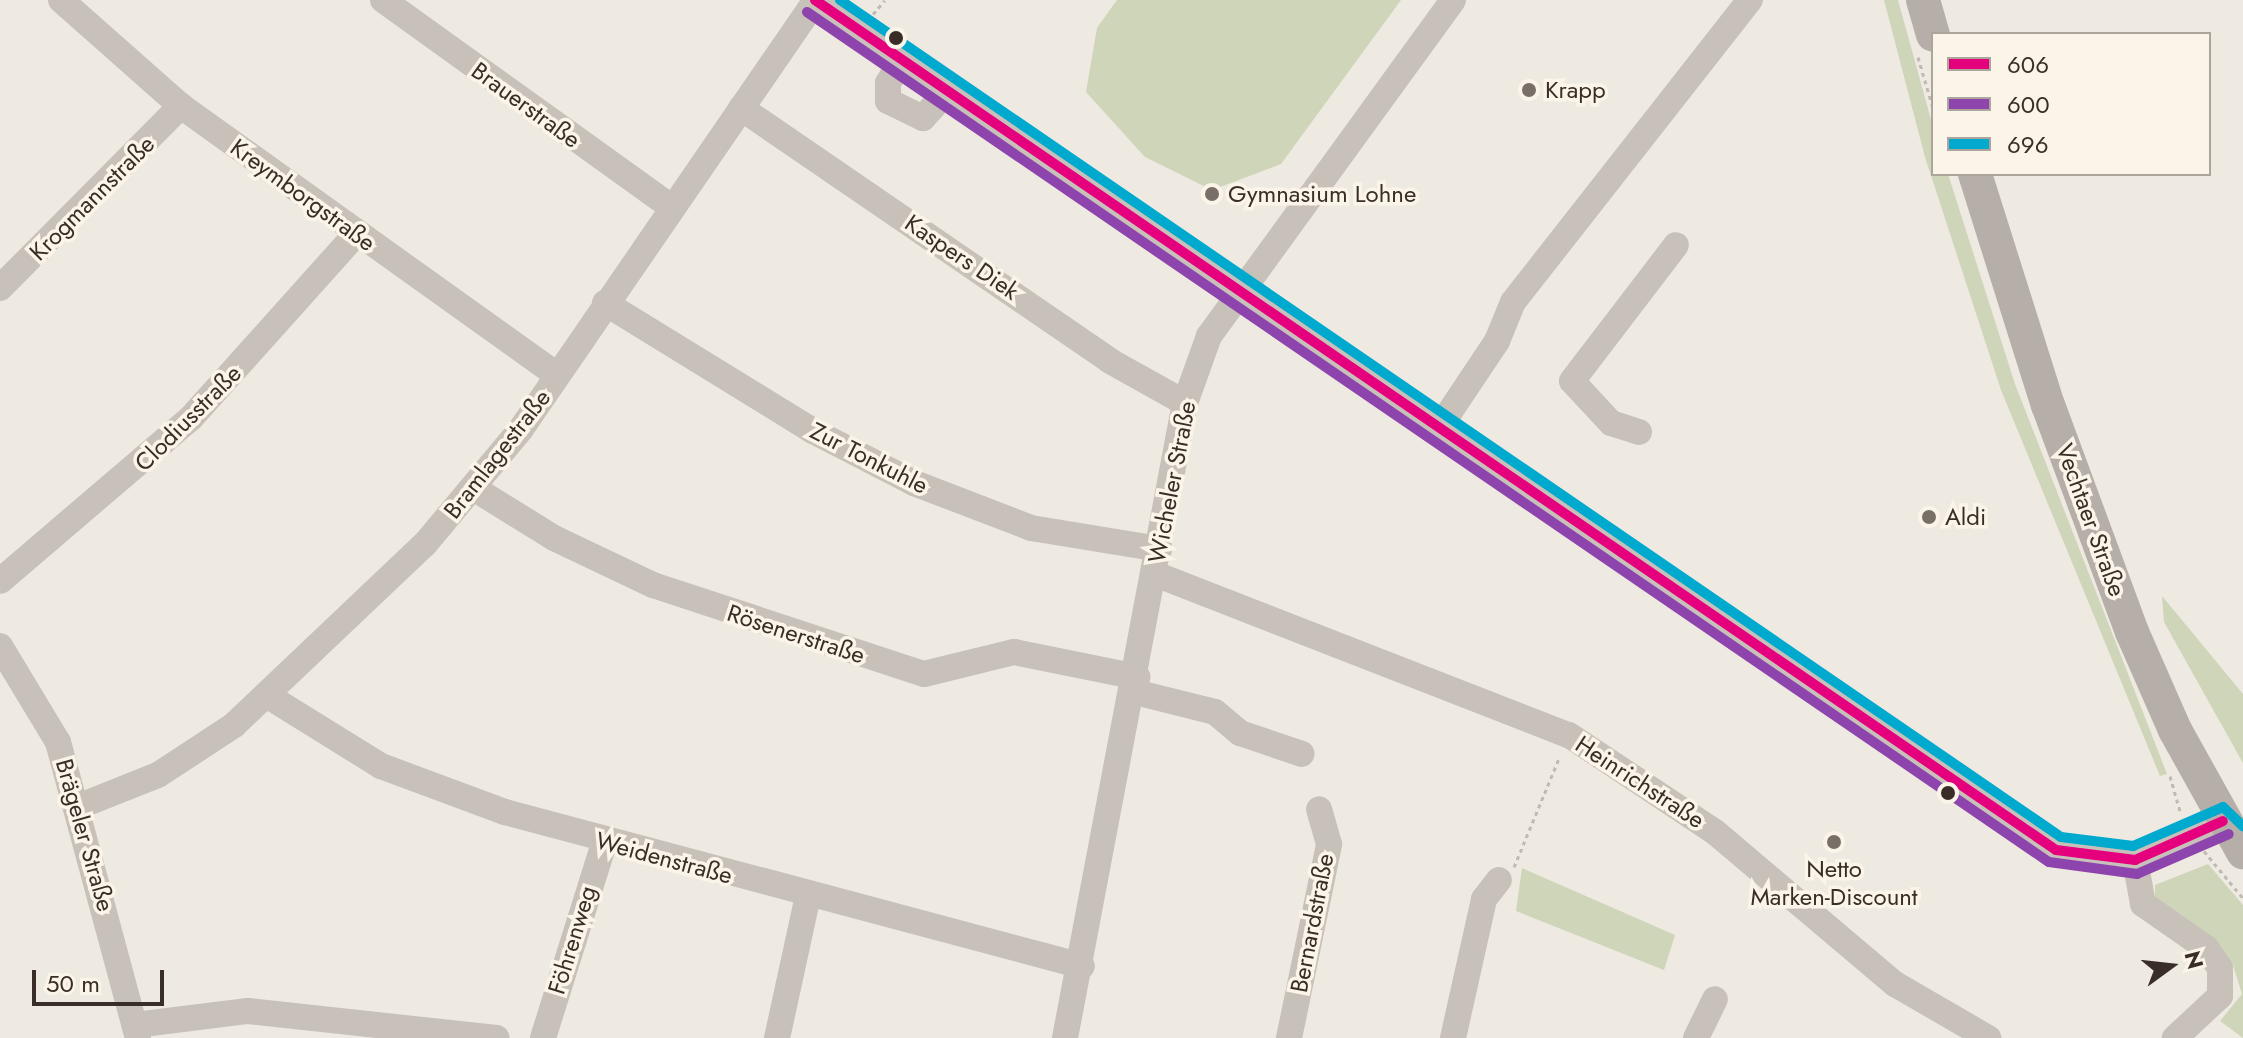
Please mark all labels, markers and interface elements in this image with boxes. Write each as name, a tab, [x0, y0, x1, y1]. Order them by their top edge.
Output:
unlabelled marker	[888, 30, 904, 46]
legend	[1931, 32, 2211, 176]
text: 606	[2007, 47, 2049, 82]
street label: Brauerstraße	[466, 56, 586, 154]
place label: Krapp	[1545, 76, 1606, 104]
marker: Krapp	[1520, 81, 1538, 99]
text: 600	[2007, 87, 2050, 122]
text: 696	[2007, 127, 2048, 162]
street label: Krogmannstraße	[24, 130, 160, 266]
street label: Kreymborgstraße	[225, 133, 381, 257]
place label: Gymnasium Lohne	[1228, 180, 1416, 208]
marker: Gymnasium Lohne	[1203, 185, 1221, 203]
street label: Kaspers Diek	[899, 208, 1025, 306]
street label: Clodiusstraße	[129, 359, 247, 477]
street label: Bramlagestraße	[438, 384, 556, 524]
street label: Wicheler Straße	[1142, 399, 1202, 565]
street label: Zur Tonkuhle	[805, 416, 933, 500]
street label: Vechtaer Straße	[2050, 440, 2132, 600]
place label: Aldi	[1945, 503, 1986, 531]
marker: Aldi	[1920, 508, 1938, 526]
street label: Rösenerstraße	[724, 598, 868, 670]
street label: Heinrichstraße	[1570, 730, 1710, 834]
street label: Brägeler Straße	[49, 755, 121, 915]
unlabelled marker	[1940, 785, 1956, 801]
street label: Weidenstraße	[593, 826, 735, 890]
marker: Netto Marken-Discount	[1825, 833, 1843, 851]
street label: Bernardstraße	[1284, 851, 1340, 995]
place label: Netto Marken-Discount	[1750, 855, 1918, 911]
street label: Föhrenweg	[542, 882, 602, 998]
north arrow	[2131, 926, 2211, 1006]
text: N	[2176, 947, 2212, 972]
scale bar	[36, 954, 168, 1004]
text: 50 m	[46, 966, 100, 1001]

